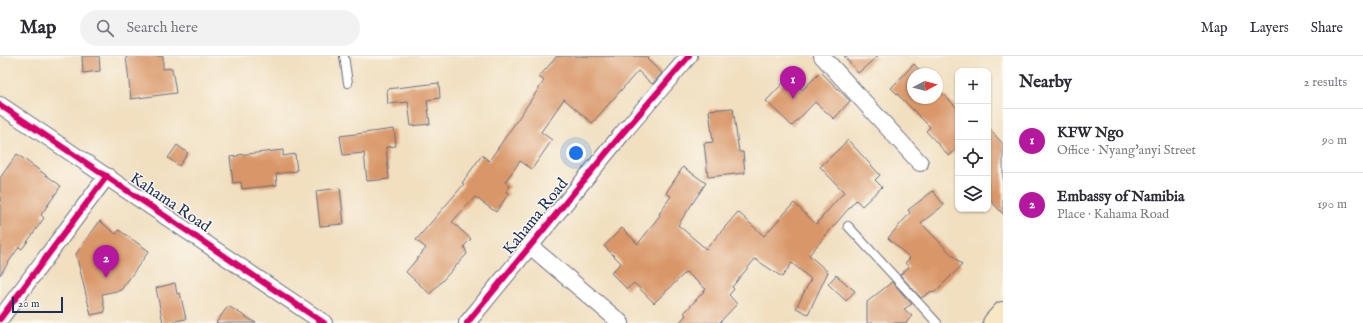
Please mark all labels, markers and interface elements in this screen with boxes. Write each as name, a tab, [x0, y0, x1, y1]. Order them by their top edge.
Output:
search box	[80, 10, 360, 46]
text: Map	[20, 16, 56, 40]
icon: search	[94, 17, 116, 39]
text: Search here	[126, 18, 198, 37]
text: Map	[1201, 19, 1228, 37]
text: Layers	[1250, 19, 1289, 37]
text: Share	[1311, 19, 1343, 37]
pin: 1	[780, 66, 806, 99]
north arrow	[907, 68, 943, 104]
map controls	[955, 68, 991, 212]
button: +	[955, 68, 991, 104]
text: Nearby	[1019, 72, 1072, 93]
text: 2 results	[1303, 74, 1347, 91]
button: −	[955, 104, 991, 140]
text: KFW Ngo	[1057, 123, 1124, 142]
text: 1	[1030, 132, 1034, 149]
text: 90 m	[1322, 132, 1347, 149]
button: locate	[955, 140, 991, 176]
text: Office · Nyang'anyi Street	[1057, 142, 1196, 159]
your location	[566, 143, 586, 163]
street label: Kahama Road	[126, 169, 214, 238]
street label: Kahama Road	[499, 174, 573, 259]
button: layers	[955, 176, 991, 212]
text: Embassy of Namibia	[1057, 187, 1184, 206]
text: 2	[1029, 196, 1035, 213]
text: 190 m	[1317, 196, 1347, 213]
text: Place · Kahama Road	[1057, 206, 1169, 223]
pin: 2	[93, 245, 119, 278]
scale bar	[12, 295, 63, 314]
text: 20 m	[18, 297, 39, 311]

